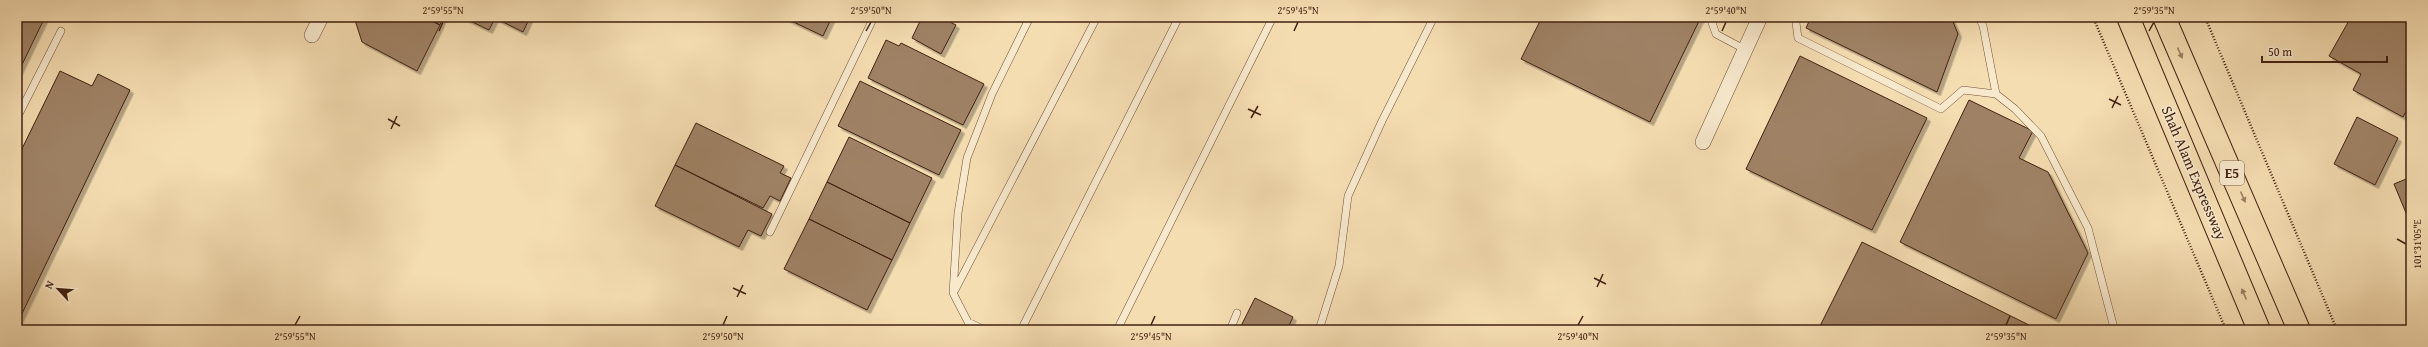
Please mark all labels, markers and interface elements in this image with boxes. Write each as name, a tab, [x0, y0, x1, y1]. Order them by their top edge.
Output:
text: 2°59'55"N	[422, 3, 464, 18]
text: 2°59'50"N	[850, 3, 892, 18]
text: 2°59'45"N	[1277, 3, 1319, 18]
text: 2°59'40"N	[1705, 3, 1747, 18]
text: 2°59'35"N	[2133, 3, 2175, 18]
scale bar	[2262, 38, 2387, 64]
text: 50 m	[2268, 43, 2292, 60]
one-way arrow	[2177, 47, 2183, 58]
street label: Shah Alam Expressway	[2157, 103, 2232, 244]
road number: E5	[2220, 161, 2244, 185]
one-way arrow	[2240, 192, 2246, 203]
text: 101°31'05"E	[2410, 219, 2425, 269]
north arrow	[38, 269, 78, 309]
text: N	[40, 277, 58, 291]
one-way arrow	[2241, 288, 2248, 300]
text: 2°59'55"N	[274, 329, 316, 344]
text: 2°59'50"N	[702, 329, 744, 344]
text: 2°59'45"N	[1130, 329, 1172, 344]
text: 2°59'40"N	[1557, 329, 1599, 344]
text: 2°59'35"N	[1985, 329, 2027, 344]

